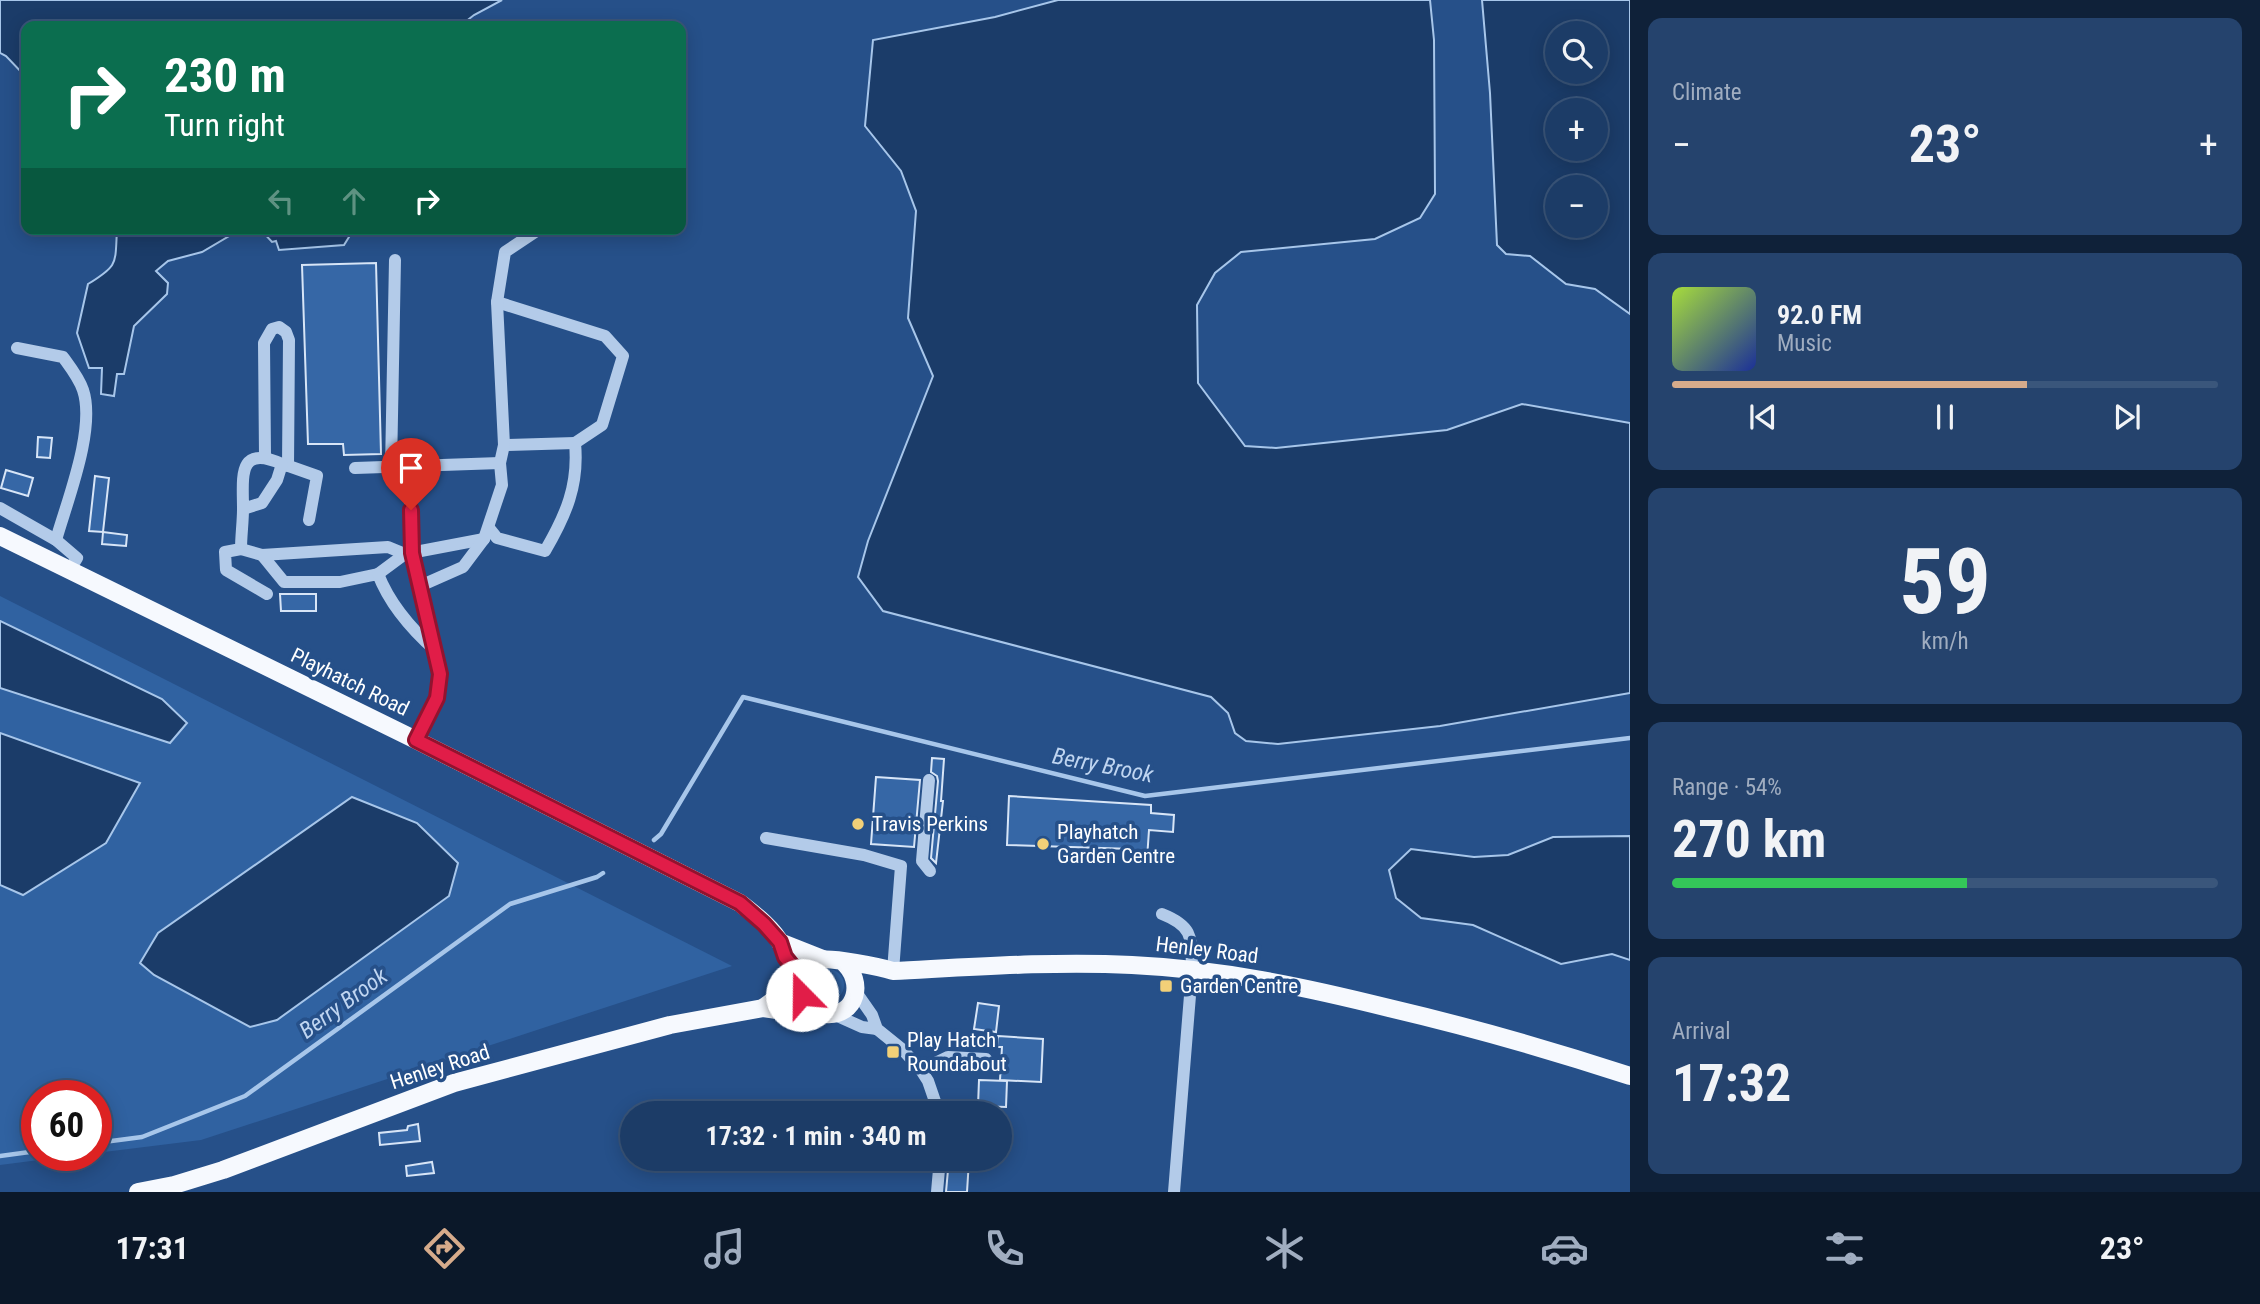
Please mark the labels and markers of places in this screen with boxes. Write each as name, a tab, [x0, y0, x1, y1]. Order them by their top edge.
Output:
pin	[381, 438, 441, 510]
place label: Travis Perkins	[872, 812, 988, 836]
marker: Travis Perkins	[850, 816, 866, 832]
place label: Playhatch Garden Centre	[1057, 820, 1175, 868]
marker: Playhatch Garden Centre	[1035, 836, 1051, 852]
place label: Garden Centre	[1180, 974, 1298, 998]
marker: Garden Centre	[1158, 978, 1174, 994]
place label: Play Hatch Roundabout	[907, 1028, 1007, 1076]
marker: Play Hatch Roundabout	[885, 1044, 901, 1060]

